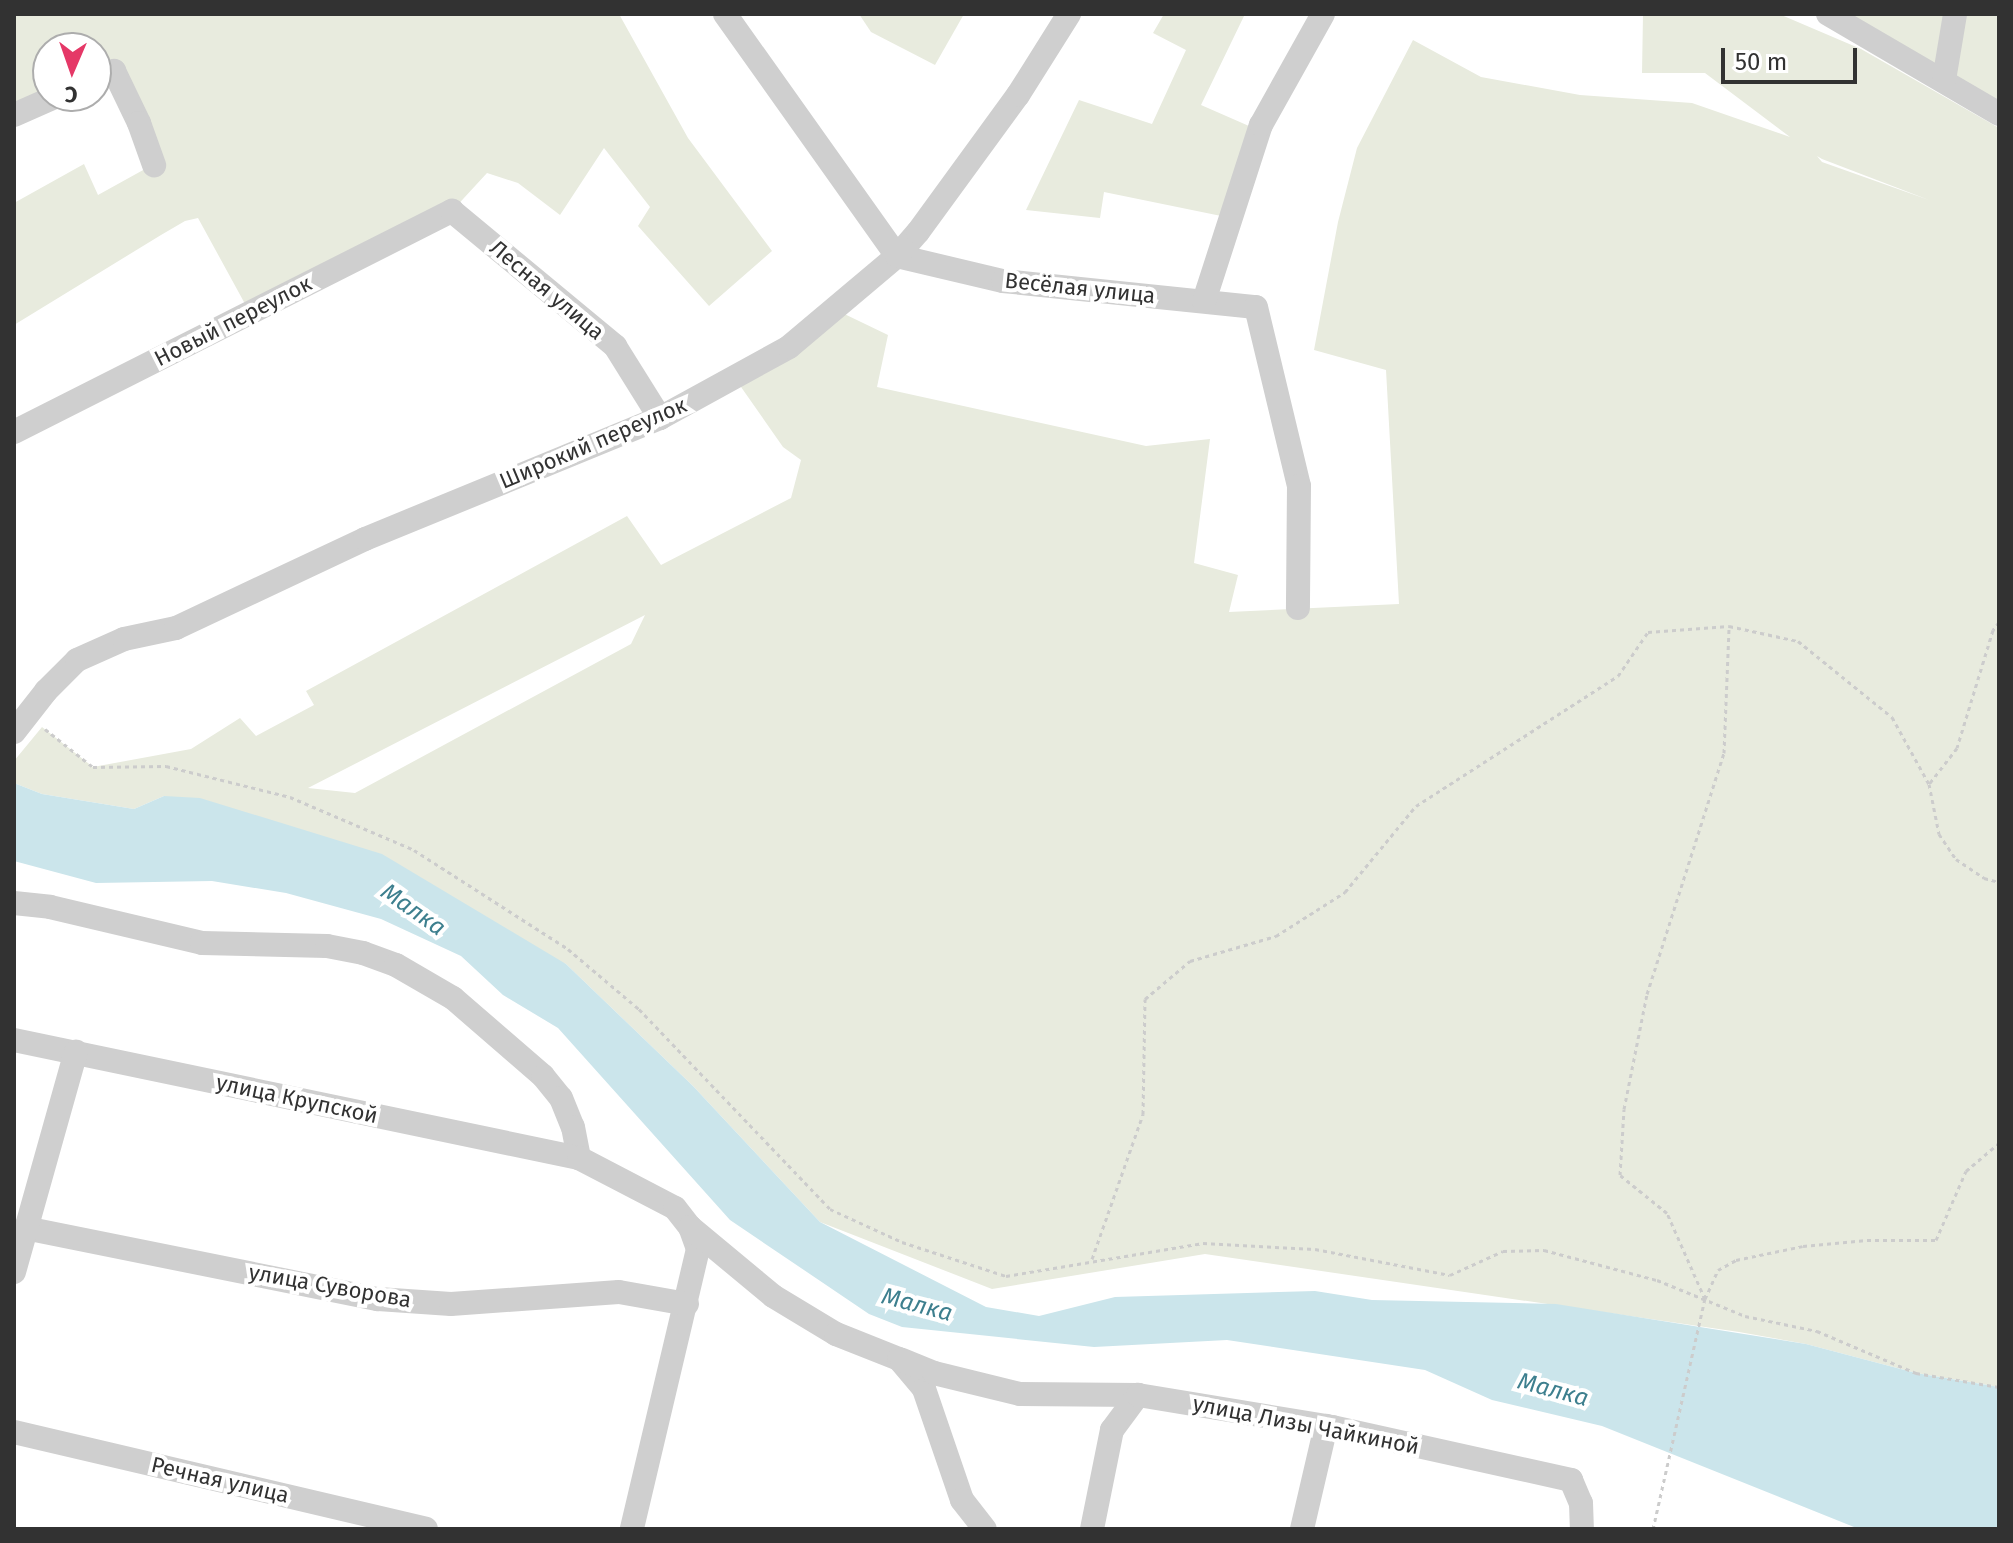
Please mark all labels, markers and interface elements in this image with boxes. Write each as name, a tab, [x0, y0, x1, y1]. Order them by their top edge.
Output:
north arrow	[32, 32, 112, 112]
scale bar	[1725, 32, 1861, 82]
text: 50 m	[1735, 48, 1787, 76]
text: С	[64, 81, 78, 108]
street label: Лесная улица	[484, 234, 610, 346]
street label: Весёлая улица	[1003, 267, 1157, 309]
street label: Новый переулок	[150, 270, 316, 372]
street label: Широкий переулок	[496, 392, 690, 494]
water label: Малка	[375, 878, 451, 942]
street label: улица Крупской	[214, 1069, 380, 1129]
street label: улица Суворова	[247, 1259, 413, 1313]
water label: Малка	[878, 1282, 956, 1328]
water label: Малка	[1514, 1367, 1592, 1413]
street label: улица Лизы Чайкиной	[1191, 1390, 1421, 1460]
street label: Речная улица	[149, 1451, 291, 1509]

